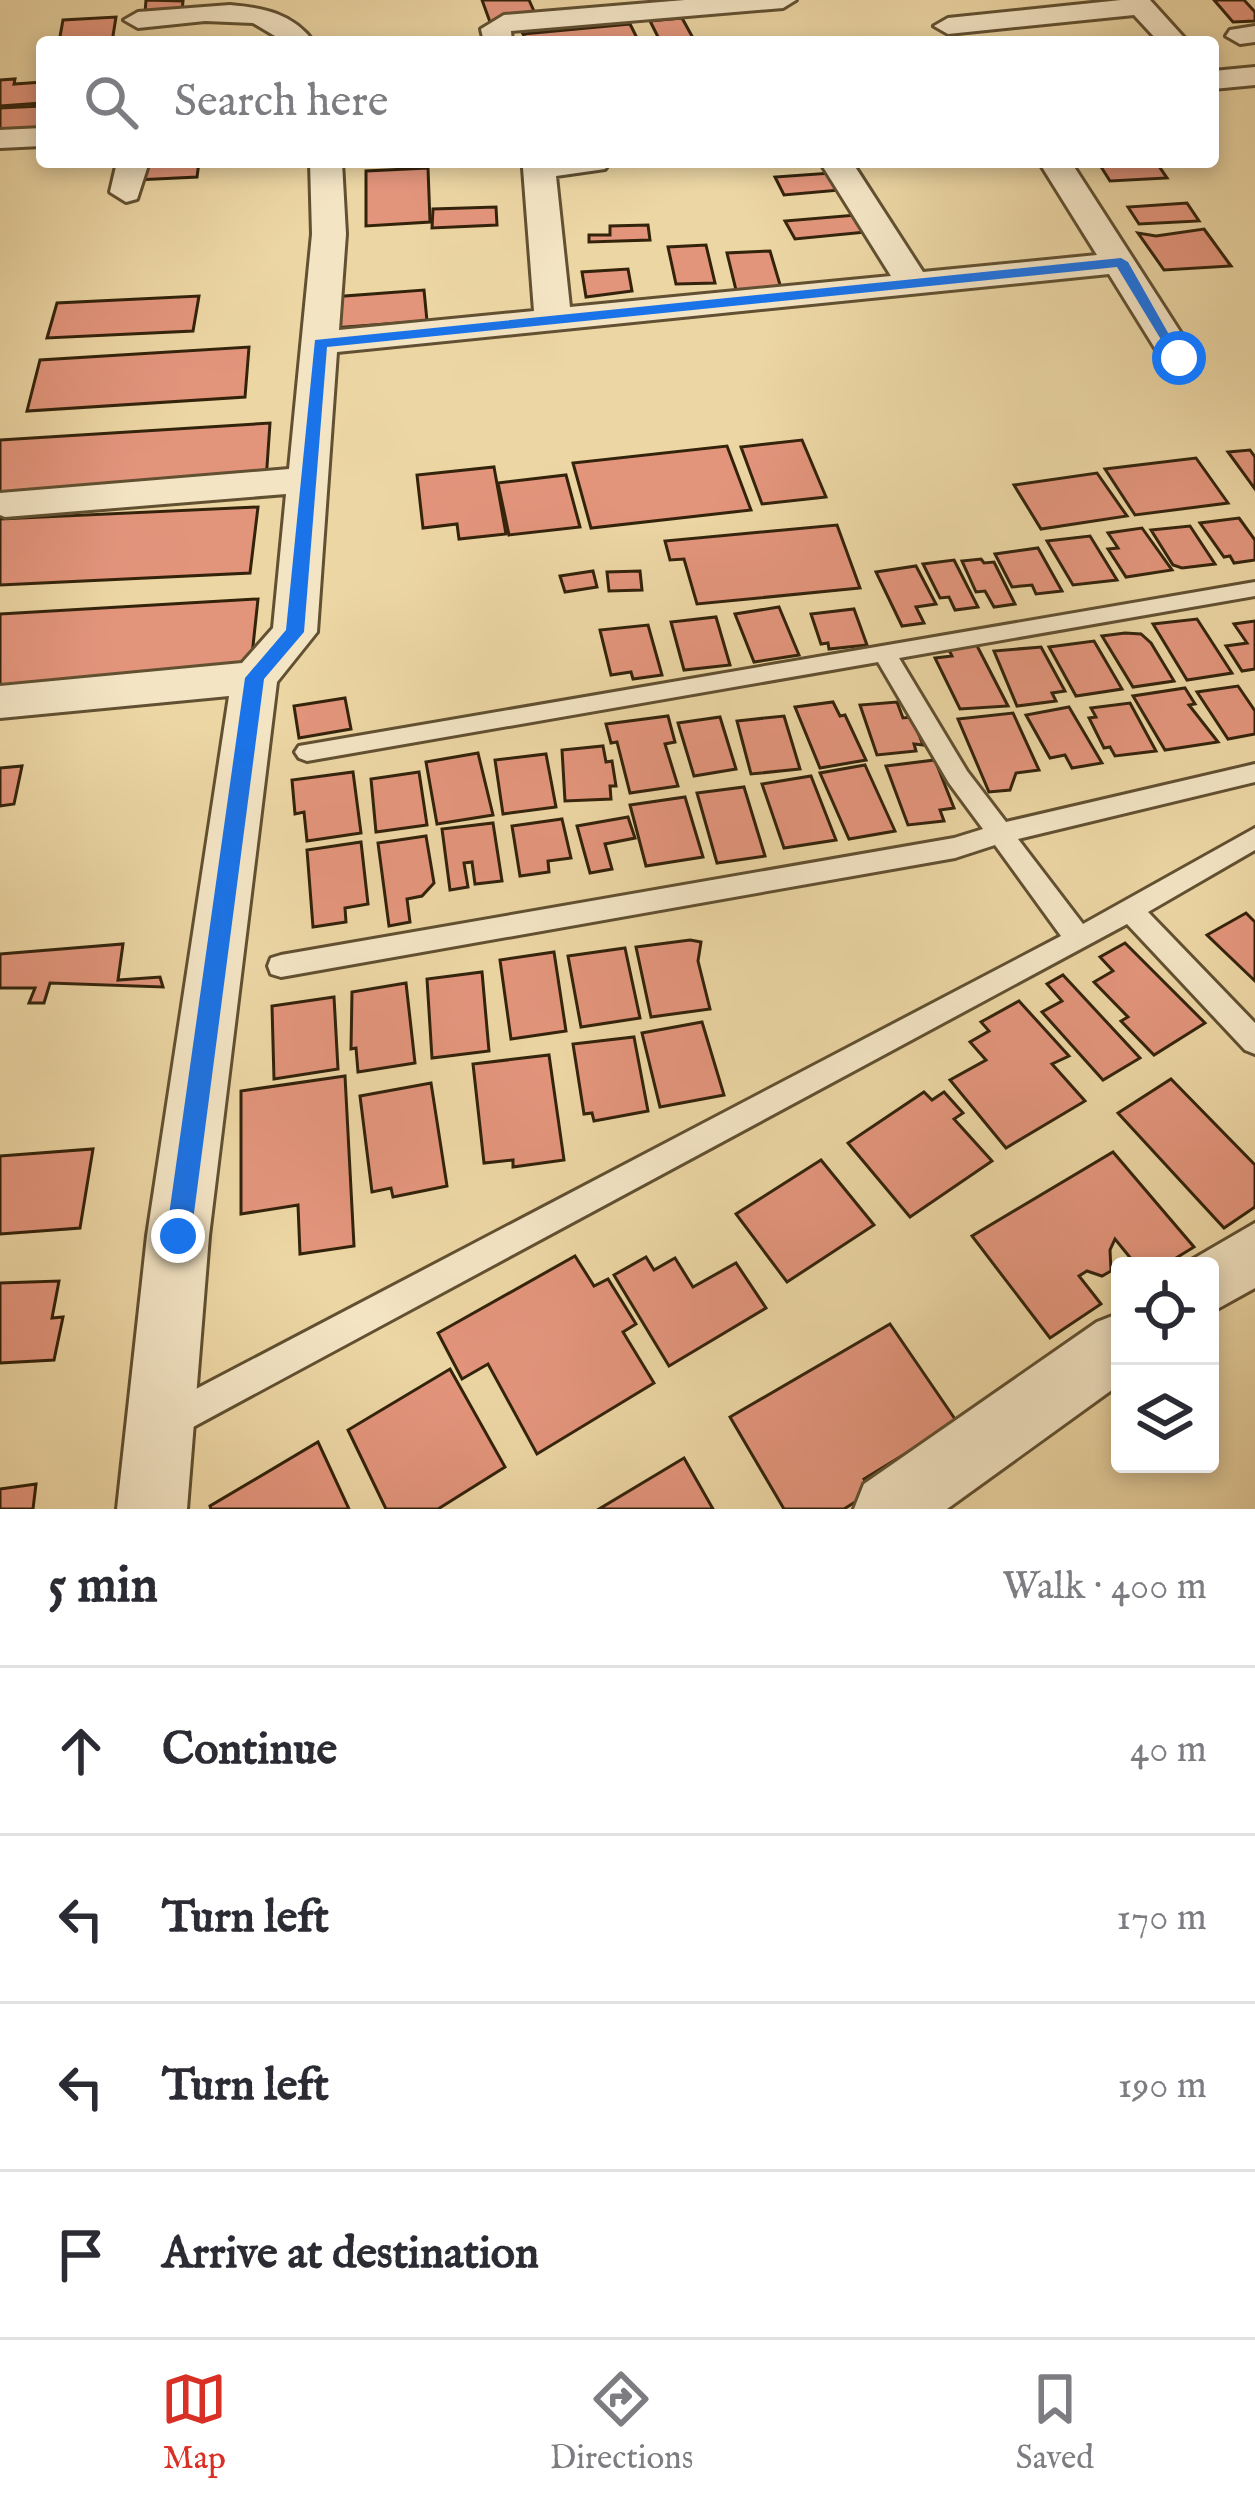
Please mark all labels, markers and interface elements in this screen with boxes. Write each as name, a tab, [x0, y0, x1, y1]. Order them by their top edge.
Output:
search box	[36, 36, 1219, 168]
icon: search	[78, 69, 144, 135]
text: Search here	[174, 74, 388, 131]
route start	[1152, 331, 1206, 385]
route end	[151, 1209, 205, 1263]
map controls	[1111, 1257, 1219, 1473]
button: locate	[1111, 1257, 1219, 1365]
button: layers	[1111, 1365, 1219, 1473]
text: 5 min	[48, 1555, 158, 1620]
text: Walk · 400 m	[1002, 1563, 1207, 1612]
icon: ahead	[48, 1718, 114, 1784]
text: Continue	[162, 1722, 337, 1779]
text: 40 m	[1130, 1726, 1207, 1775]
icon: left	[48, 1886, 114, 1952]
text: Turn left	[162, 1890, 329, 1947]
text: 170 m	[1116, 1894, 1207, 1943]
icon: left	[48, 2054, 114, 2120]
text: Turn left	[162, 2058, 329, 2115]
text: 190 m	[1118, 2062, 1207, 2111]
icon: arrive	[48, 2222, 114, 2288]
text: Arrive at destination	[162, 2226, 539, 2283]
tab: Map	[161, 2366, 227, 2480]
tab: Directions	[550, 2366, 693, 2480]
tab: Saved	[1016, 2366, 1094, 2480]

